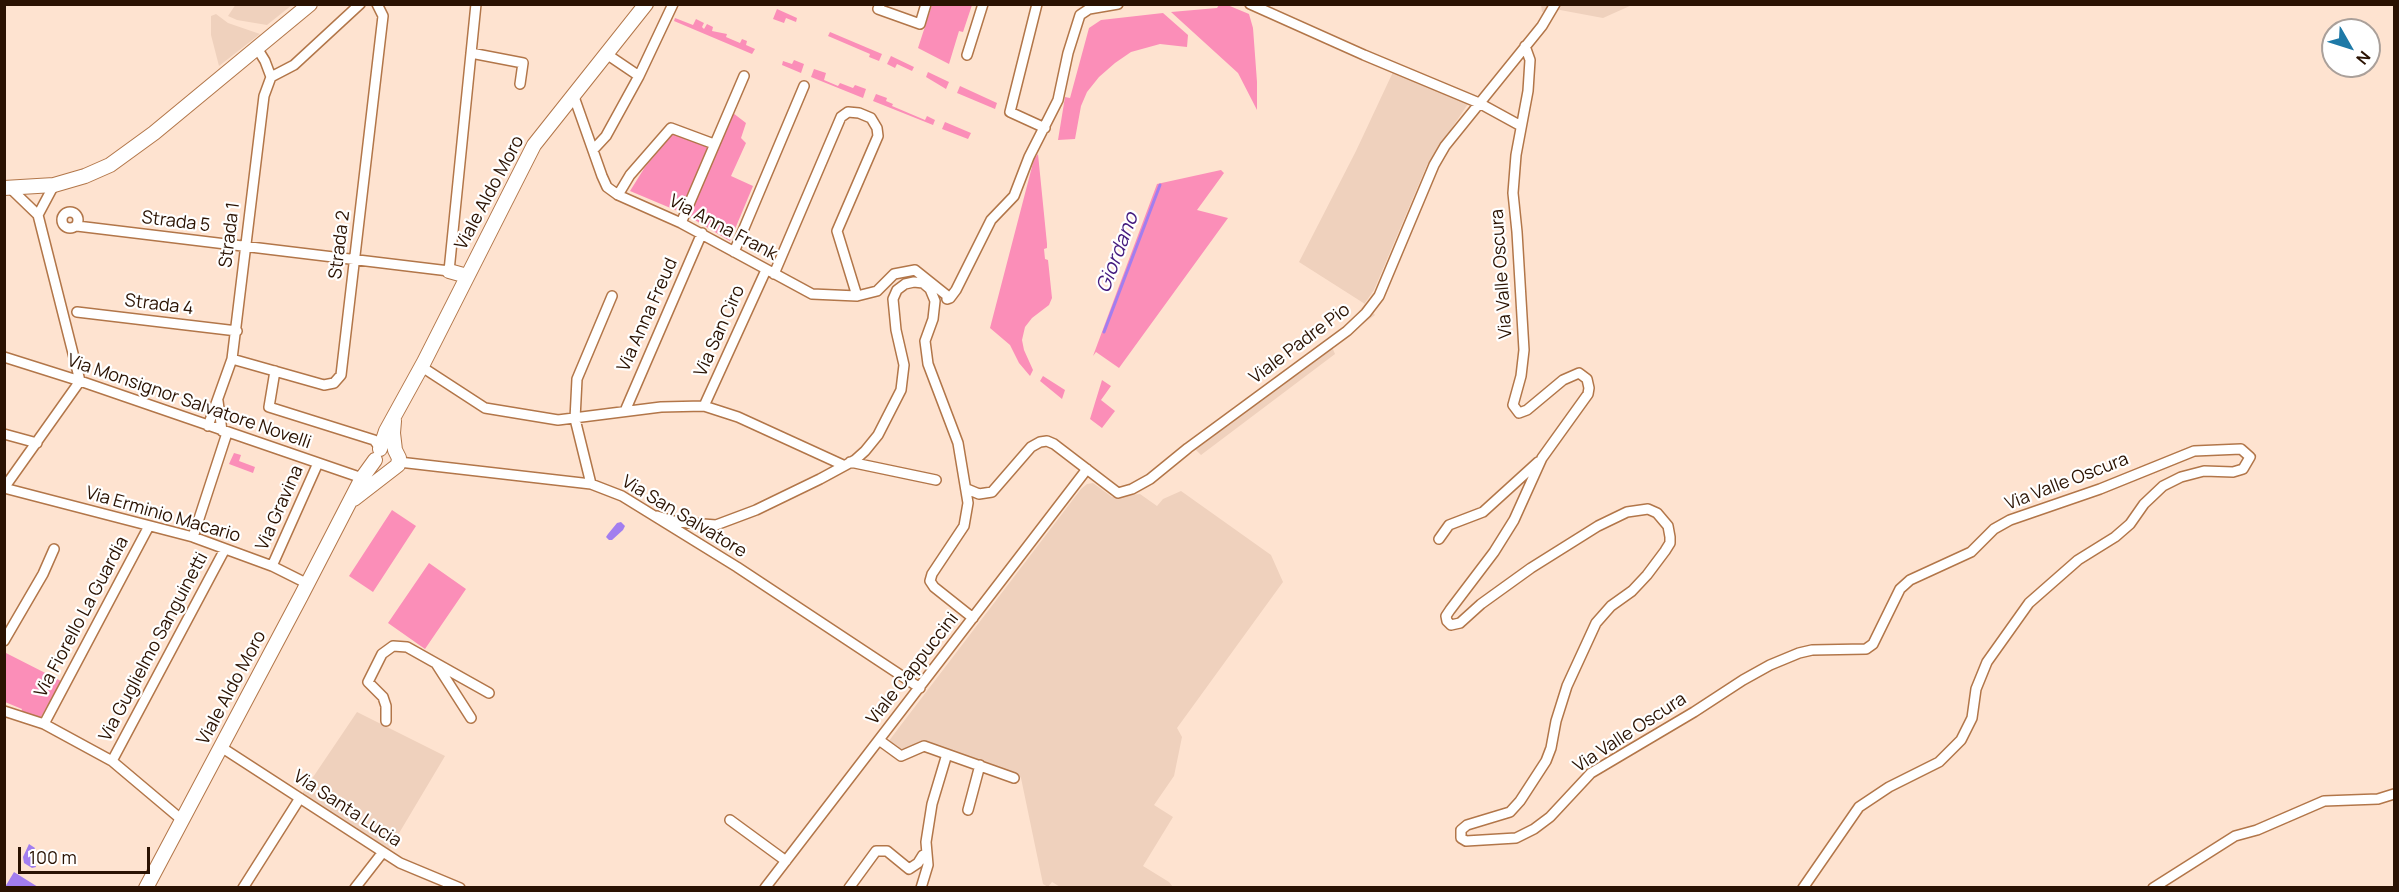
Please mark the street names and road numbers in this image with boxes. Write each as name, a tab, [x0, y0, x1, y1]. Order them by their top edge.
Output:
street label: Viale Aldo Moro	[451, 132, 529, 254]
street label: Via Anna Frank	[665, 190, 781, 266]
street label: Strada 1	[215, 201, 245, 269]
street label: Strada 5	[140, 207, 212, 237]
street label: Via Valle Oscura	[1487, 208, 1517, 340]
street label: Strada 2	[325, 209, 355, 281]
street label: Via Anna Freud	[613, 255, 683, 375]
street label: Via San Ciro	[690, 282, 750, 380]
street label: Strada 4	[123, 290, 195, 320]
street label: Viale Padre Pio	[1245, 299, 1355, 389]
street label: Via Monsignor Salvatore Novelli	[64, 350, 314, 454]
street label: Via Valle Oscura	[2002, 449, 2132, 515]
street label: Via Gravina	[252, 462, 308, 554]
street label: Via San Salvatore	[618, 471, 750, 563]
street label: Via Erminio Macario	[83, 483, 243, 547]
street label: Via Fiorello La Guardia	[30, 533, 134, 701]
street label: Via Guglielmo Sanguinetti	[95, 549, 213, 745]
street label: Viale Cappuccini	[863, 609, 963, 729]
street label: Viale Aldo Moro	[193, 627, 271, 749]
street label: Via Valle Oscura	[1570, 689, 1690, 777]
street label: Via Santa Lucia	[289, 766, 405, 852]

